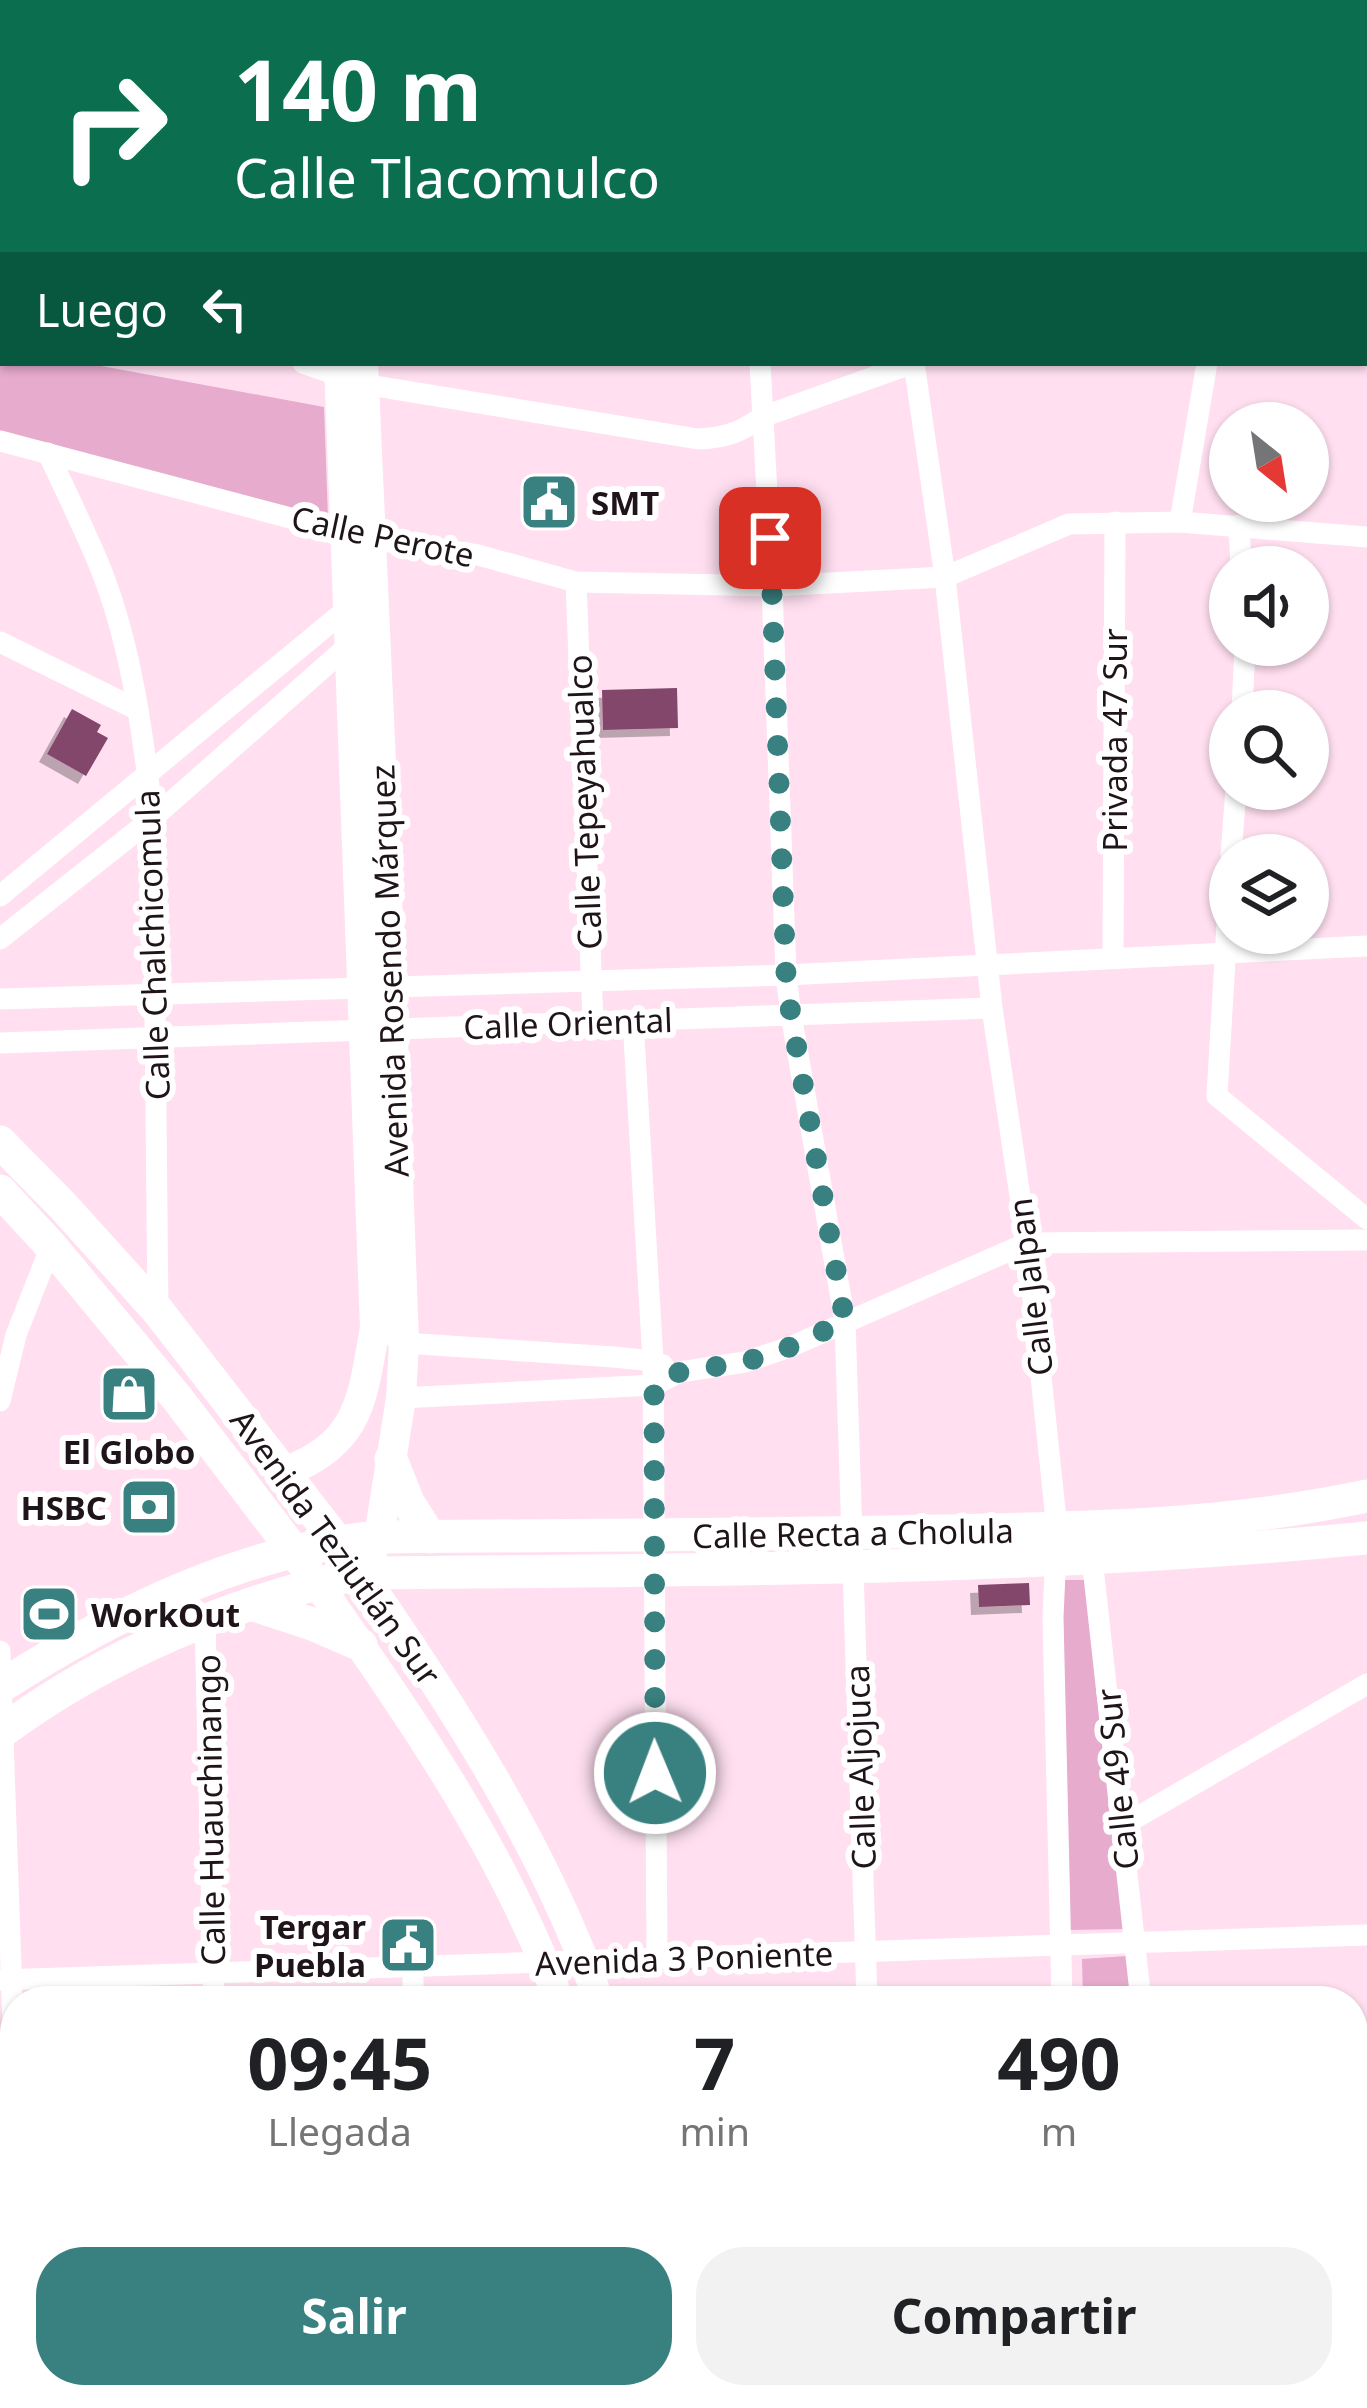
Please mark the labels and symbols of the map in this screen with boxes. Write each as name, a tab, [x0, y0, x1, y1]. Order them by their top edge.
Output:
north arrow	[1209, 402, 1329, 522]
public building icon: SMT	[518, 471, 580, 533]
place label: SMT	[591, 480, 659, 525]
pin	[719, 487, 821, 589]
street label: Calle Perote	[288, 495, 478, 577]
street label: Privada 47 Sur	[1092, 628, 1137, 852]
street label: Calle Tepeyahualco	[556, 654, 612, 950]
street label: Avenida Rosendo Márquez	[359, 764, 419, 1178]
street label: Calle Chalchicomula	[124, 789, 180, 1101]
street label: Calle Oriental	[463, 997, 673, 1049]
street label: Calle Jalpan	[997, 1196, 1063, 1378]
shop icon: El Globo	[98, 1363, 160, 1425]
street label: Avenida Teziutlán Sur	[220, 1400, 452, 1695]
place label: El Globo	[63, 1429, 195, 1474]
bank icon: HSBC	[118, 1476, 180, 1538]
place label: HSBC	[20, 1485, 107, 1530]
street label: Calle Recta a Cholula	[692, 1508, 1014, 1558]
sports icon: WorkOut	[18, 1583, 80, 1645]
place label: WorkOut	[91, 1592, 240, 1637]
street label: Calle Huauchinango	[185, 1654, 235, 1966]
street label: Calle Aljojuca	[834, 1664, 886, 1870]
street label: Calle 49 Sur	[1085, 1686, 1149, 1872]
position arrow	[592, 1710, 718, 1836]
place label: Tergar Puebla	[254, 1904, 366, 1987]
public building icon: Tergar Puebla	[377, 1914, 439, 1976]
street label: Avenida 3 Poniente	[534, 1930, 834, 1986]

